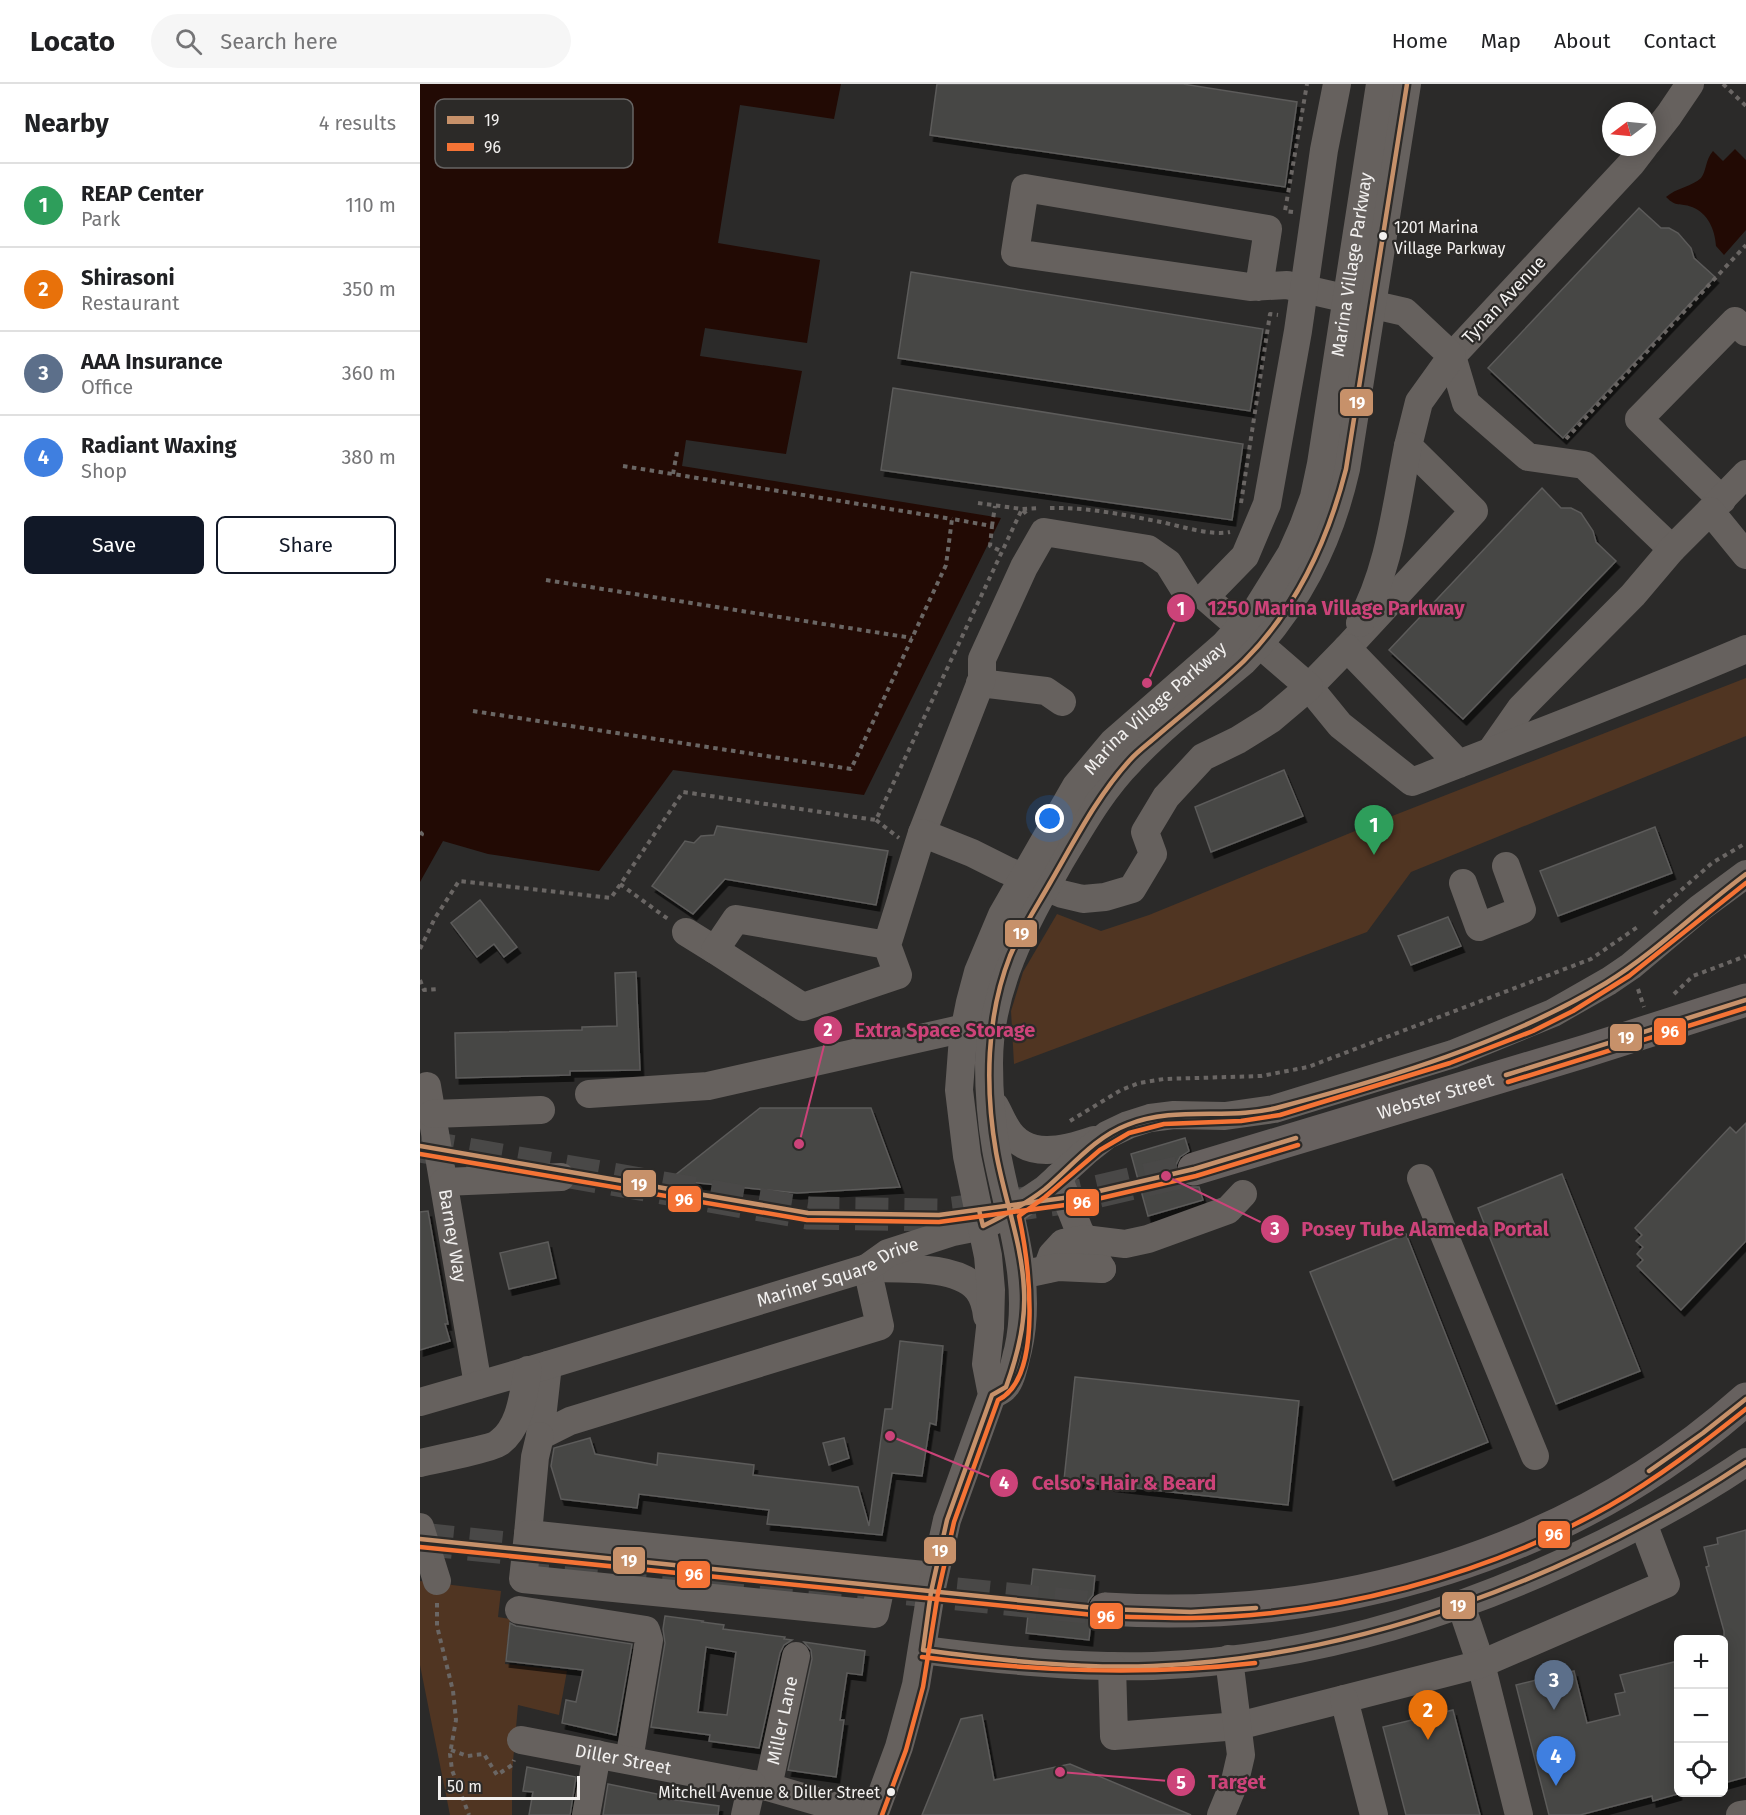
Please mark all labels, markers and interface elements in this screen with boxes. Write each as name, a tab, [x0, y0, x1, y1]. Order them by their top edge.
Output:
search box	[151, 14, 571, 68]
text: Locato	[30, 25, 115, 58]
icon: search	[172, 25, 205, 58]
text: Search here	[220, 28, 338, 55]
text: Home	[1392, 28, 1448, 54]
text: Map	[1481, 28, 1521, 54]
text: About	[1554, 28, 1611, 54]
text: Contact	[1644, 28, 1716, 54]
legend	[435, 99, 633, 168]
north arrow	[1602, 102, 1656, 156]
text: Nearby	[24, 108, 109, 139]
text: 4 results	[319, 111, 396, 135]
text: 19	[484, 111, 499, 130]
text: 96	[484, 138, 501, 157]
street label: Marina Village Parkway	[1327, 171, 1377, 358]
text: REAP Center	[81, 180, 204, 207]
text: 1	[39, 193, 48, 217]
text: 110 m	[345, 193, 396, 217]
text: Park	[81, 207, 120, 231]
place label: 1201 Marina Village Parkway	[1394, 218, 1506, 258]
marker: 1201 Marina Village Parkway	[1377, 230, 1389, 242]
street label: Tynan Avenue	[1457, 251, 1551, 349]
text: Shirasoni	[81, 264, 175, 291]
text: 2	[38, 277, 49, 301]
text: 350 m	[342, 277, 396, 301]
text: Restaurant	[81, 291, 179, 315]
text: AAA Insurance	[81, 348, 223, 375]
text: 3	[38, 361, 49, 385]
text: 360 m	[342, 361, 396, 385]
text: Office	[81, 375, 133, 399]
line badge: 19	[1339, 388, 1374, 417]
text: 19	[1349, 393, 1365, 412]
text: Radiant Waxing	[81, 432, 237, 459]
text: 4	[38, 445, 49, 469]
text: 380 m	[341, 445, 396, 469]
text: Shop	[81, 459, 127, 483]
button: Save	[24, 516, 204, 574]
button: Share	[216, 516, 396, 574]
callout: 1250 Marina Village Parkway	[1166, 589, 1477, 627]
text: 1250 Marina Village Parkway	[1208, 596, 1465, 620]
text: 1	[1177, 598, 1185, 620]
street label: Marina Village Parkway	[1079, 637, 1231, 779]
your location	[1035, 804, 1064, 833]
pin: 1	[1354, 806, 1394, 855]
line badge: 19	[1004, 919, 1038, 948]
text: 19	[1013, 924, 1029, 943]
callout: Extra Space Storage	[813, 1011, 1048, 1049]
line badge: 96	[1653, 1017, 1687, 1046]
text: Extra Space Storage	[855, 1018, 1035, 1042]
text: 2	[823, 1019, 833, 1041]
text: 96	[1661, 1022, 1679, 1041]
line badge: 19	[1609, 1023, 1643, 1052]
text: 19	[1618, 1028, 1634, 1047]
street label: Webster Street	[1375, 1068, 1497, 1124]
line badge: 19	[622, 1169, 657, 1198]
text: 19	[631, 1175, 647, 1194]
line badge: 96	[667, 1185, 702, 1213]
street label: Barney Way	[434, 1187, 471, 1284]
line badge: 96	[1065, 1188, 1100, 1217]
text: 96	[675, 1190, 693, 1209]
text: 96	[1073, 1193, 1091, 1212]
callout: Posey Tube Alameda Portal	[1260, 1210, 1561, 1248]
text: Posey Tube Alameda Portal	[1301, 1217, 1549, 1241]
text: 3	[1269, 1218, 1280, 1240]
street label: Mariner Square Drive	[754, 1233, 921, 1312]
callout: Celso's Hair & Beard	[989, 1464, 1228, 1502]
text: Celso's Hair & Beard	[1032, 1471, 1216, 1495]
text: 4	[999, 1472, 1009, 1494]
line badge: 96	[1537, 1520, 1571, 1549]
text: 96	[1545, 1525, 1563, 1544]
line badge: 19	[923, 1536, 957, 1565]
text: 19	[932, 1541, 948, 1560]
line badge: 19	[612, 1546, 646, 1575]
text: 19	[621, 1551, 637, 1570]
line badge: 96	[676, 1560, 711, 1589]
text: 96	[685, 1565, 703, 1584]
line badge: 19	[1441, 1591, 1476, 1620]
text: 19	[1450, 1596, 1466, 1615]
line badge: 96	[1089, 1602, 1124, 1630]
text: 96	[1097, 1607, 1115, 1626]
map controls	[1674, 1635, 1728, 1797]
button: +	[1674, 1635, 1728, 1689]
pin: 3	[1534, 1660, 1574, 1710]
street label: Miller Lane	[762, 1674, 802, 1767]
button: −	[1674, 1689, 1728, 1743]
pin: 2	[1408, 1690, 1448, 1740]
pin: 4	[1536, 1736, 1576, 1786]
street label: Diller Street	[573, 1740, 674, 1779]
button: locate	[1674, 1743, 1728, 1797]
callout: Target	[1166, 1763, 1278, 1801]
text: Target	[1208, 1770, 1266, 1794]
text: 5	[1176, 1772, 1186, 1794]
scale bar	[438, 1773, 580, 1800]
text: 50 m	[447, 1777, 482, 1796]
place label: Mitchell Avenue & Diller Street	[658, 1783, 880, 1802]
marker: Mitchell Avenue & Diller Street	[885, 1786, 897, 1798]

